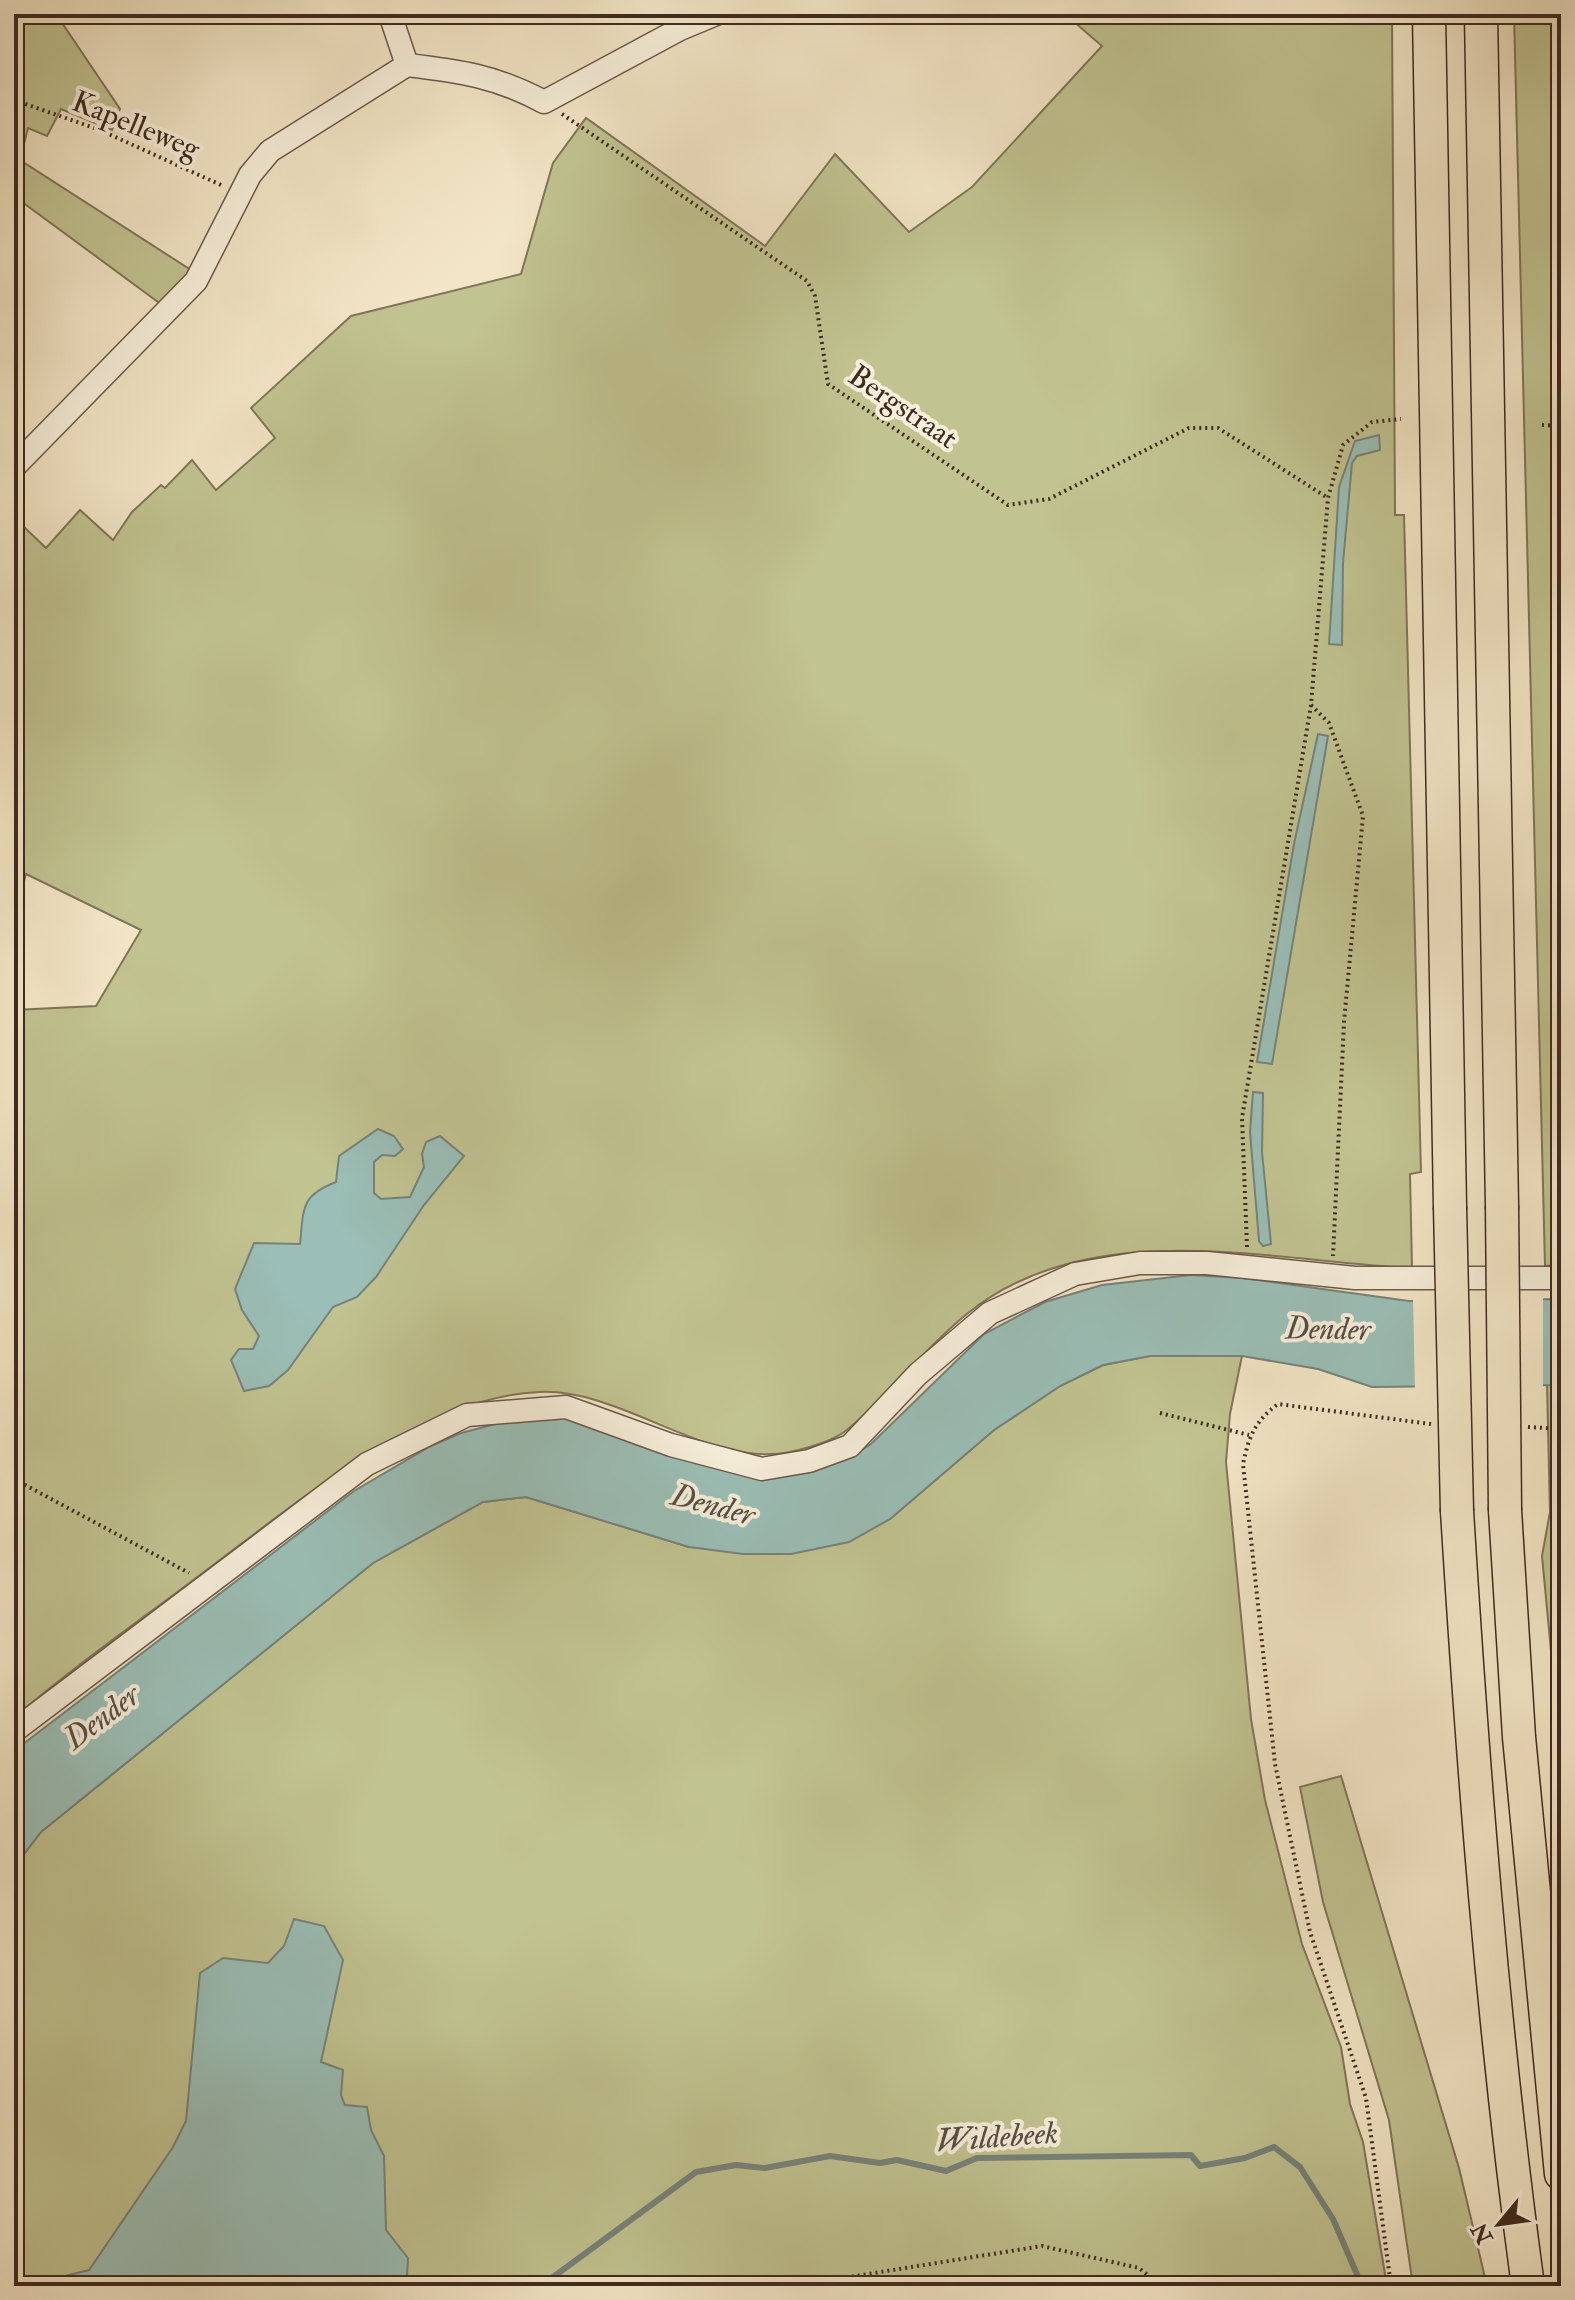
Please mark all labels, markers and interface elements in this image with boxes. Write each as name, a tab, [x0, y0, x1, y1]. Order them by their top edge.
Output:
street label: Kapelleweg	[67, 83, 206, 168]
street label: Bergstraat	[841, 357, 965, 457]
water label: Dender	[1284, 1308, 1373, 1350]
water label: Dender	[666, 1474, 761, 1536]
water label: Dender	[55, 1674, 150, 1759]
water label: Wildebeek	[935, 2113, 1059, 2161]
north arrow	[1459, 2184, 1539, 2264]
text: N	[1465, 2218, 1500, 2249]

